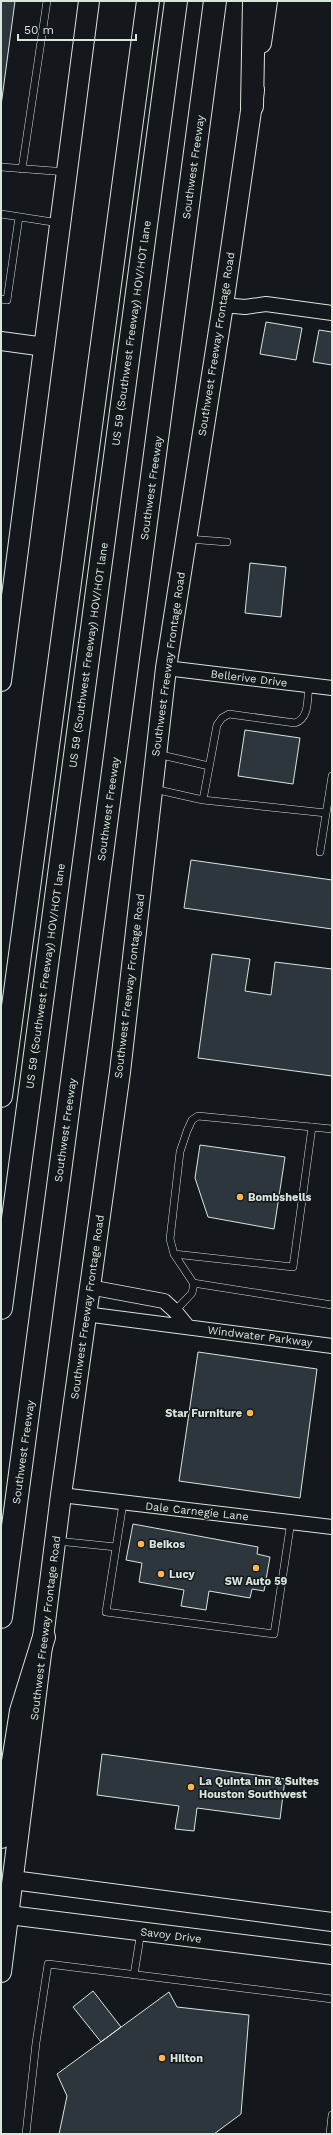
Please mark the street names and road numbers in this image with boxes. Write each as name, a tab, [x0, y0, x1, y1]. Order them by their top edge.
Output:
street label: Southwest Freeway	[180, 114, 207, 220]
street label: US 59 (Southwest Freeway) HOV/HOT lane	[109, 219, 154, 447]
street label: Southwest Freeway Frontage Road	[196, 251, 237, 437]
street label: Southwest Freeway	[138, 435, 165, 541]
street label: US 59 (Southwest Freeway) HOV/HOT lane	[66, 541, 111, 769]
street label: Southwest Freeway Frontage Road	[149, 571, 188, 757]
street label: Bellerive Drive	[210, 667, 288, 690]
street label: Southwest Freeway	[95, 756, 122, 862]
street label: US 59 (Southwest Freeway) HOV/HOT lane	[23, 862, 68, 1090]
street label: Southwest Freeway Frontage Road	[112, 893, 147, 1079]
street label: Southwest Freeway	[52, 1077, 79, 1183]
street label: Southwest Freeway Frontage Road	[68, 1214, 107, 1400]
street label: Windwater Parkway	[207, 1324, 313, 1349]
street label: Southwest Freeway	[10, 1399, 37, 1505]
street label: Dale Carnegie Lane	[145, 1500, 249, 1523]
street label: Southwest Freeway Frontage Road	[28, 1535, 63, 1721]
street label: Savoy Drive	[140, 1925, 202, 1946]

